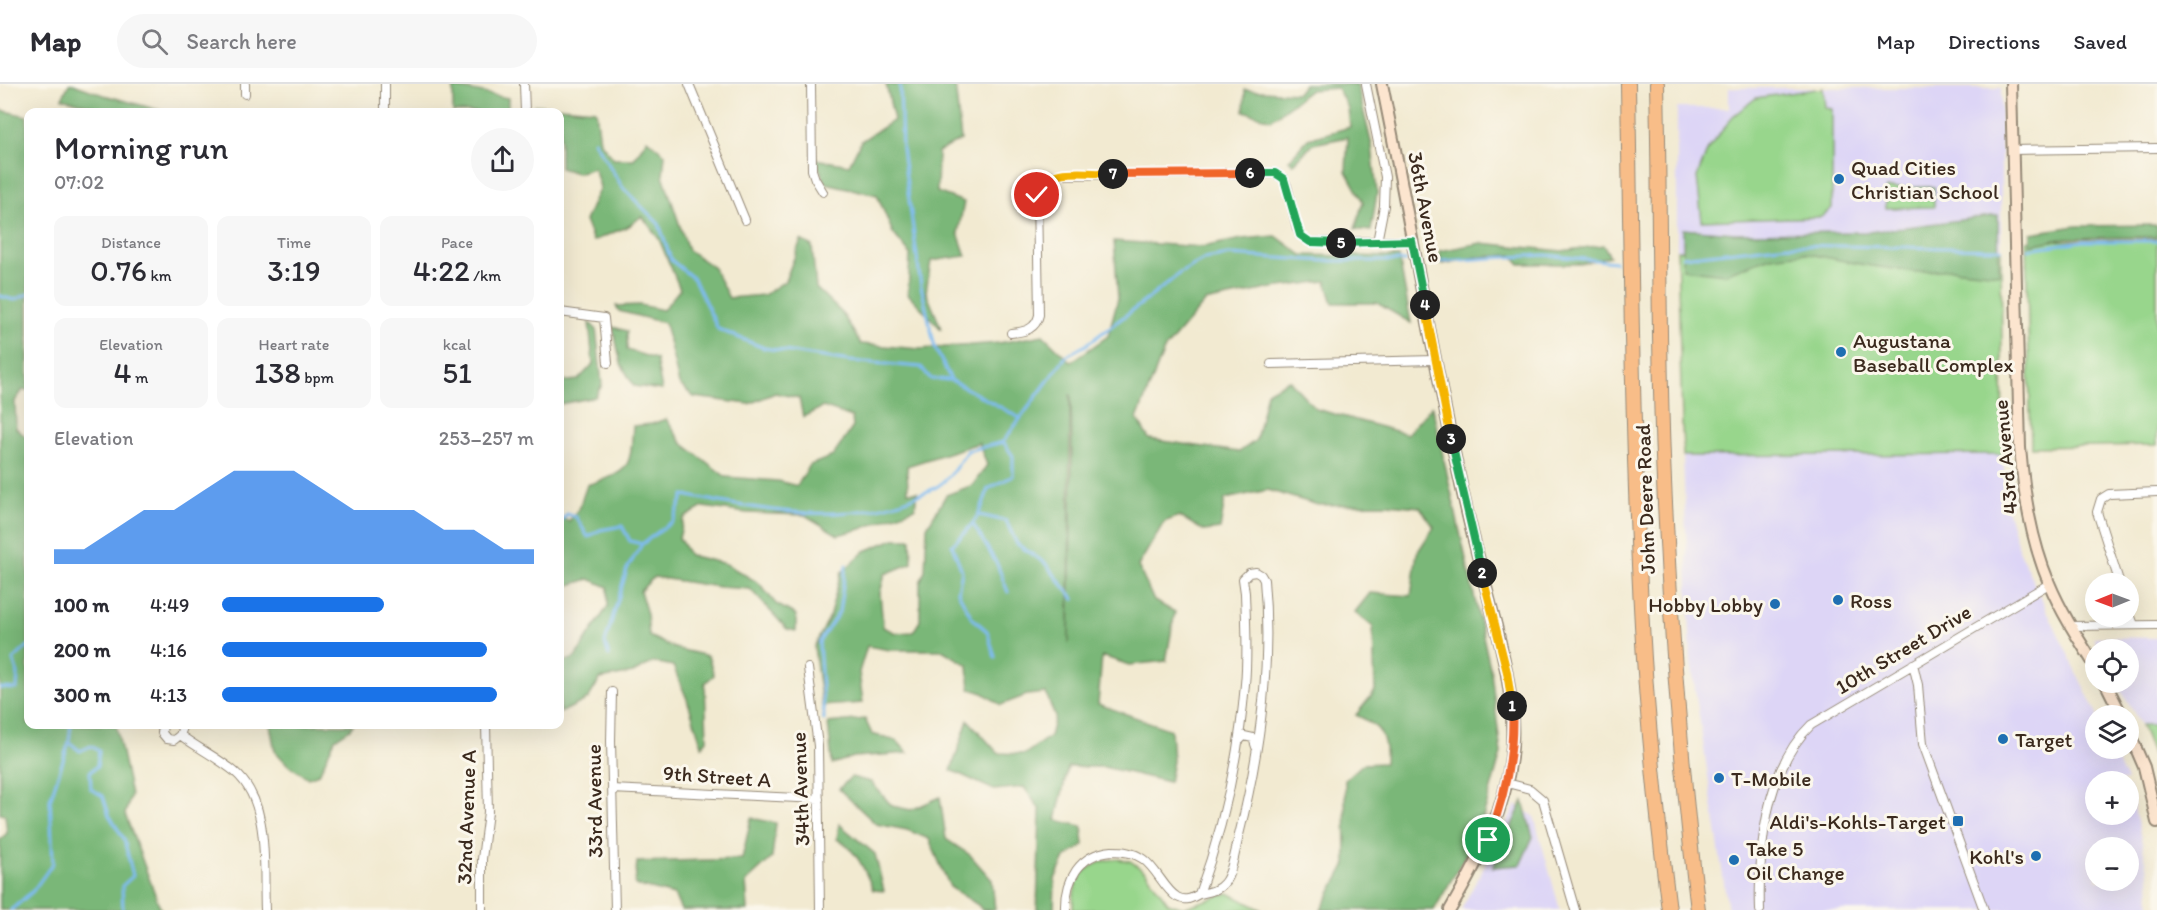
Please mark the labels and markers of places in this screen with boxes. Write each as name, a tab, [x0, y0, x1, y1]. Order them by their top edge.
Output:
place label: Quad Cities Christian School	[1851, 155, 1999, 204]
pin: 6	[1235, 158, 1265, 188]
pin: 7	[1098, 159, 1128, 189]
pin	[1011, 169, 1062, 220]
marker: Quad Cities Christian School	[1832, 172, 1846, 186]
pin: 5	[1326, 228, 1356, 258]
pin: 4	[1410, 290, 1440, 320]
place label: Augustana Baseball Complex	[1853, 328, 2013, 377]
marker: Augustana Baseball Complex	[1834, 345, 1848, 359]
pin: 3	[1436, 424, 1466, 454]
pin: 2	[1467, 558, 1497, 588]
place label: Ross	[1850, 588, 1892, 613]
place label: Hobby Lobby	[1648, 592, 1763, 617]
marker: Ross	[1831, 593, 1845, 607]
marker: Hobby Lobby	[1768, 597, 1782, 611]
pin: 1	[1497, 691, 1527, 721]
place label: Target	[2015, 727, 2073, 752]
marker: Target	[1996, 732, 2010, 746]
place label: T-Mobile	[1731, 766, 1811, 791]
marker: T-Mobile	[1712, 771, 1726, 785]
place label: Aldi's-Kohls-Target	[1769, 809, 1946, 834]
pin	[1462, 814, 1513, 865]
marker: Aldi's-Kohls-Target	[1951, 814, 1965, 828]
place label: Take 5 Oil Change	[1746, 836, 1845, 885]
place label: Kohl's	[1969, 844, 2024, 869]
marker: Kohl's	[2029, 849, 2043, 863]
marker: Take 5 Oil Change	[1727, 853, 1741, 867]

